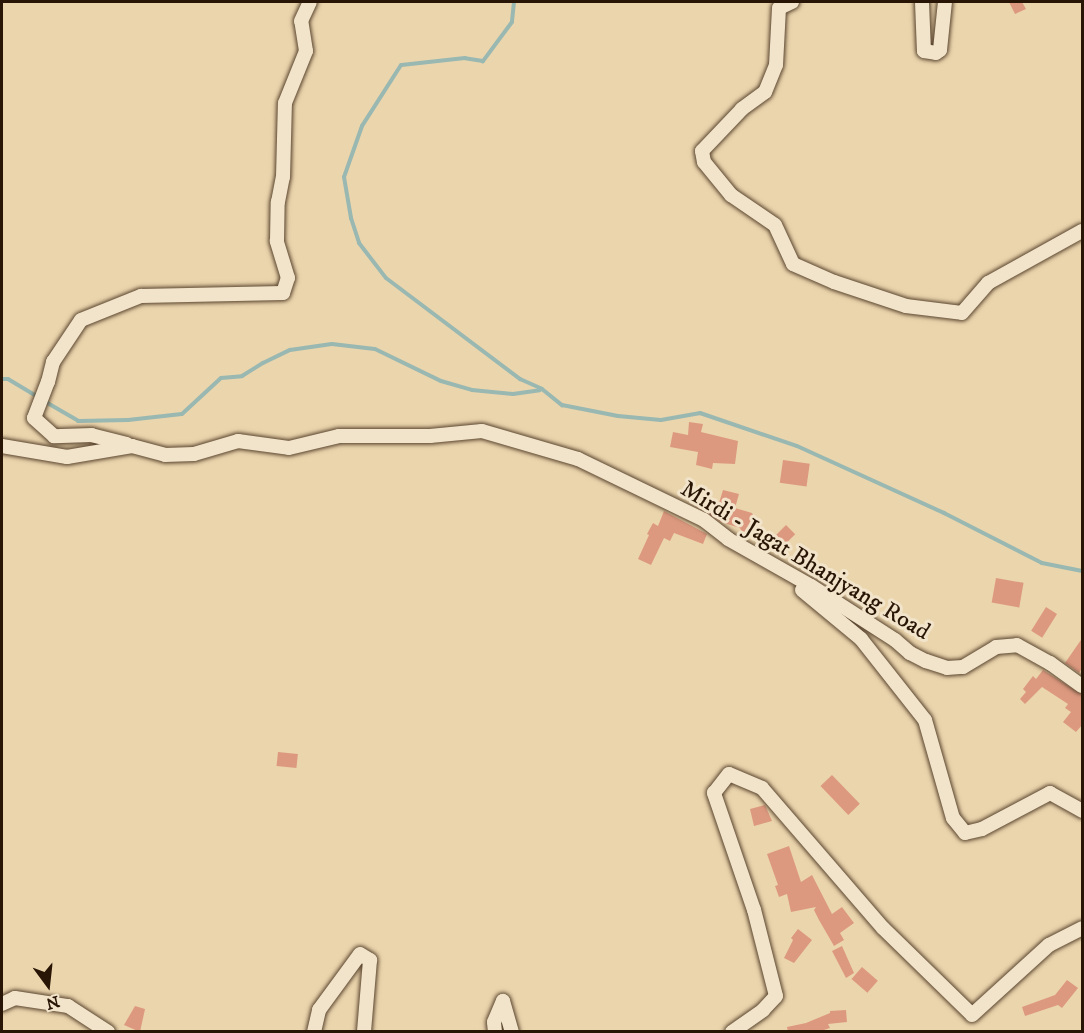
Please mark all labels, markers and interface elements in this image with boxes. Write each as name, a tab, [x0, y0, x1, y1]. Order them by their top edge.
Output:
street label: Mirdi - Jagat Bhanjyang Road	[675, 475, 935, 647]
north arrow	[18, 955, 78, 1015]
text: N	[44, 991, 62, 1014]

